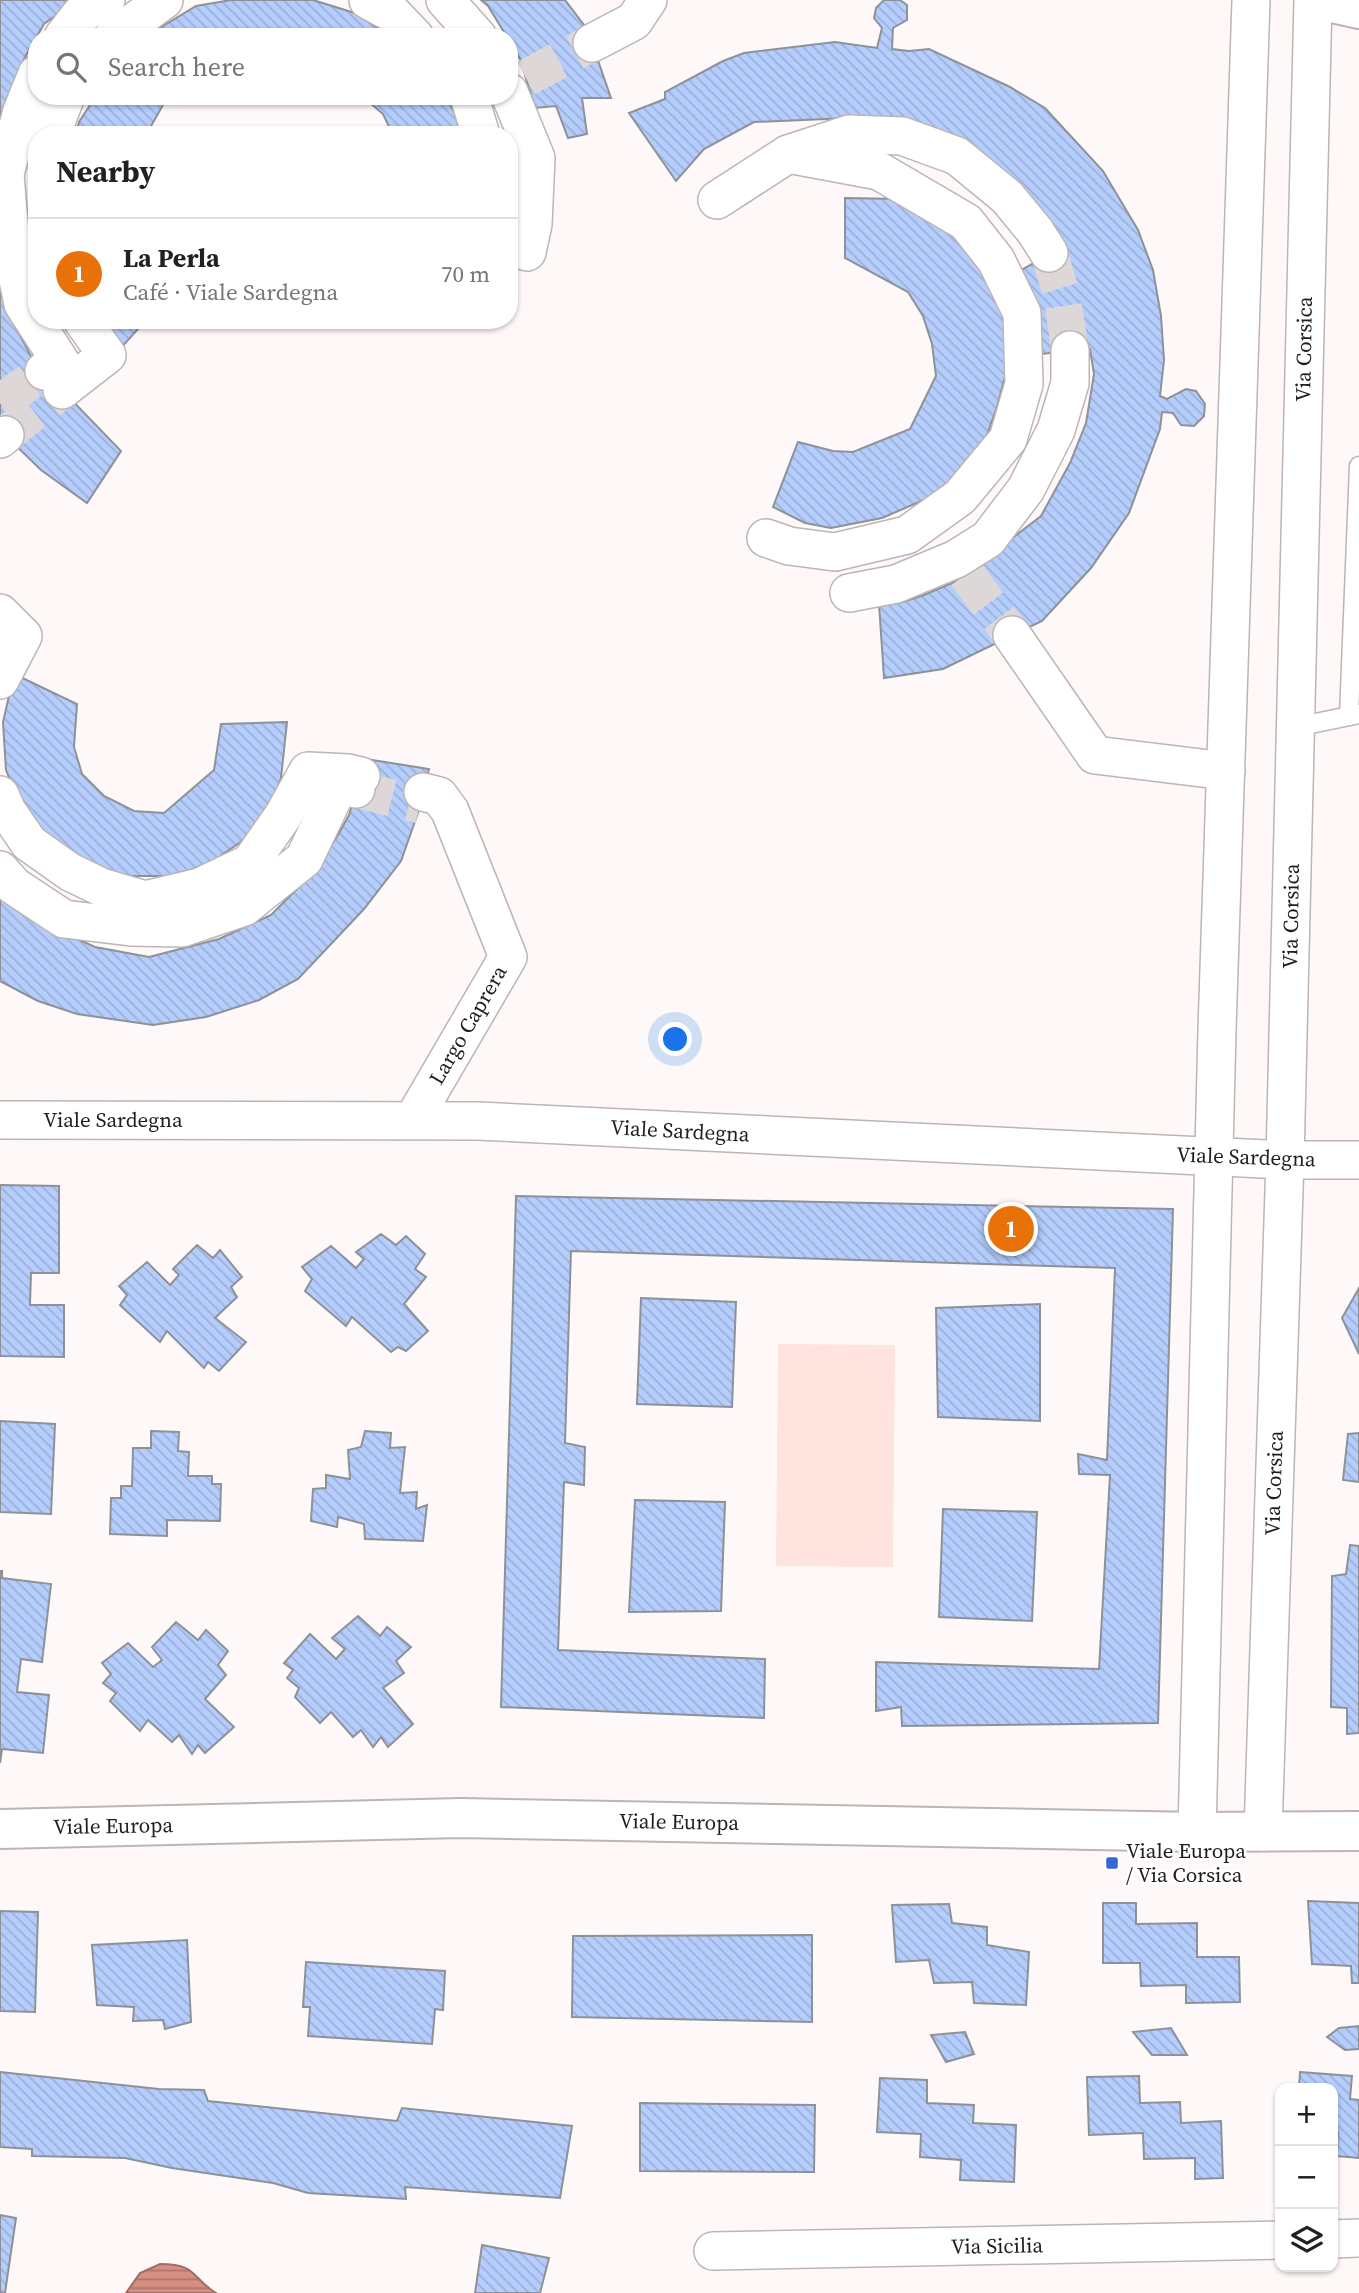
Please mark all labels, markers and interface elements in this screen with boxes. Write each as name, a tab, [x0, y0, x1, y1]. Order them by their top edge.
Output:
search box	[28, 28, 518, 105]
icon: search	[52, 48, 90, 86]
text: Search here	[108, 49, 245, 85]
text: Nearby	[56, 151, 155, 192]
text: La Perla	[123, 240, 220, 276]
text: 1	[73, 258, 85, 290]
text: 70 m	[441, 258, 490, 290]
text: Café · Viale Sardegna	[123, 276, 338, 308]
street label: Via Corsica	[1288, 296, 1319, 402]
street label: Via Corsica	[1275, 863, 1306, 969]
street label: Largo Caprera	[422, 959, 514, 1090]
your location	[658, 1022, 692, 1056]
street label: Viale Sardegna	[43, 1105, 183, 1134]
street label: Viale Sardegna	[610, 1112, 751, 1149]
street label: Viale Sardegna	[1176, 1140, 1316, 1173]
pin: 1	[988, 1203, 1034, 1255]
street label: Via Corsica	[1257, 1430, 1290, 1536]
street label: Viale Europa	[619, 1806, 740, 1837]
street label: Viale Europa	[53, 1810, 174, 1841]
place label: Viale Europa / Via Corsica	[1126, 1836, 1246, 1889]
marker: Viale Europa / Via Corsica	[1104, 1855, 1120, 1871]
map controls	[1275, 2083, 1338, 2272]
button: +	[1275, 2083, 1338, 2146]
button: −	[1275, 2146, 1338, 2209]
button: layers	[1275, 2209, 1338, 2272]
street label: Via Sicilia	[951, 2230, 1044, 2261]

